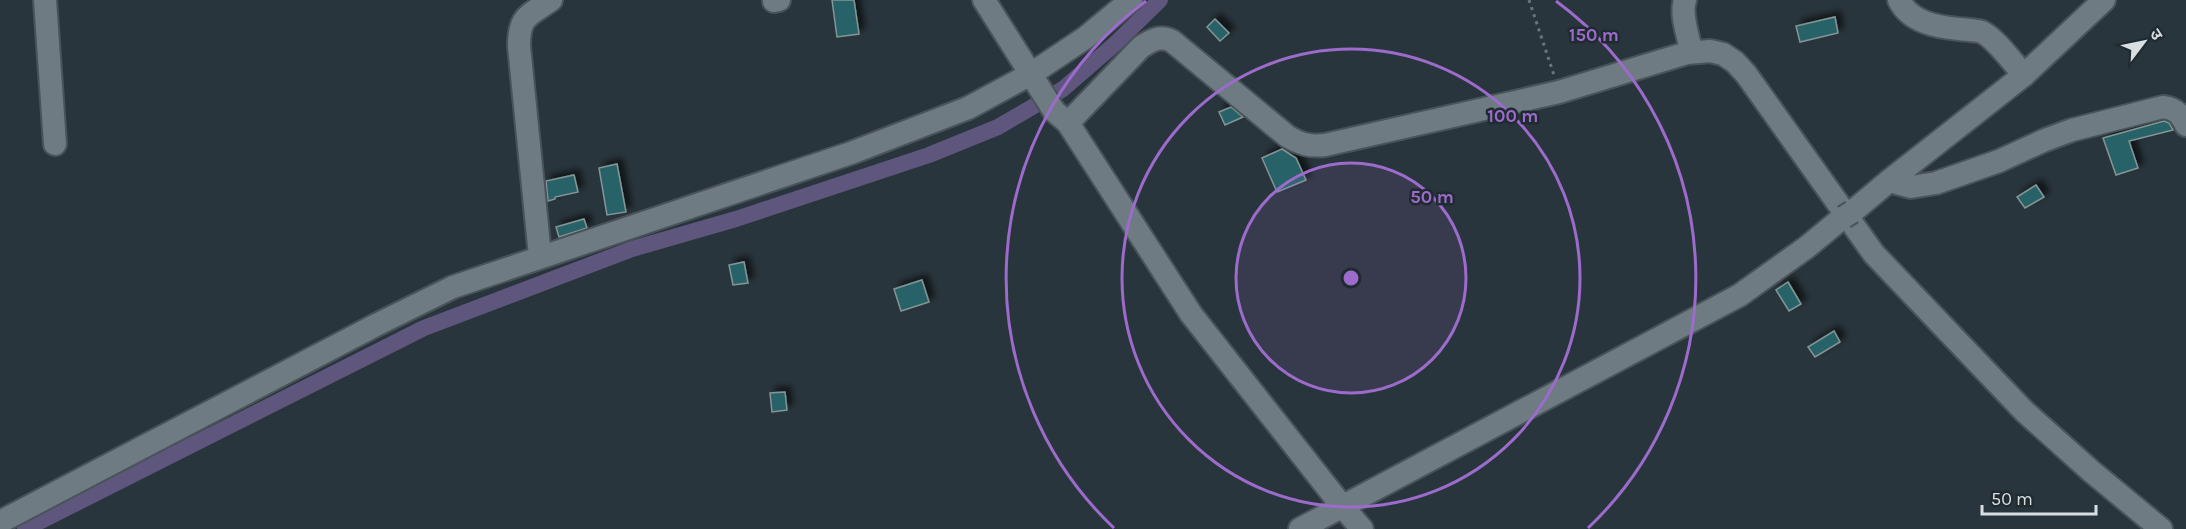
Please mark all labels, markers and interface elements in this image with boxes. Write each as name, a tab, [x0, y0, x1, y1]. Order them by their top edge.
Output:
north arrow	[2114, 12, 2174, 72]
text: 150 m	[1569, 24, 1619, 46]
text: उ	[2146, 25, 2167, 44]
text: 100 m	[1488, 105, 1538, 127]
text: 50 m	[1410, 186, 1454, 208]
centre of rings	[1341, 268, 1361, 288]
scale bar	[1982, 478, 2096, 516]
text: 50 m	[1991, 488, 2033, 510]

